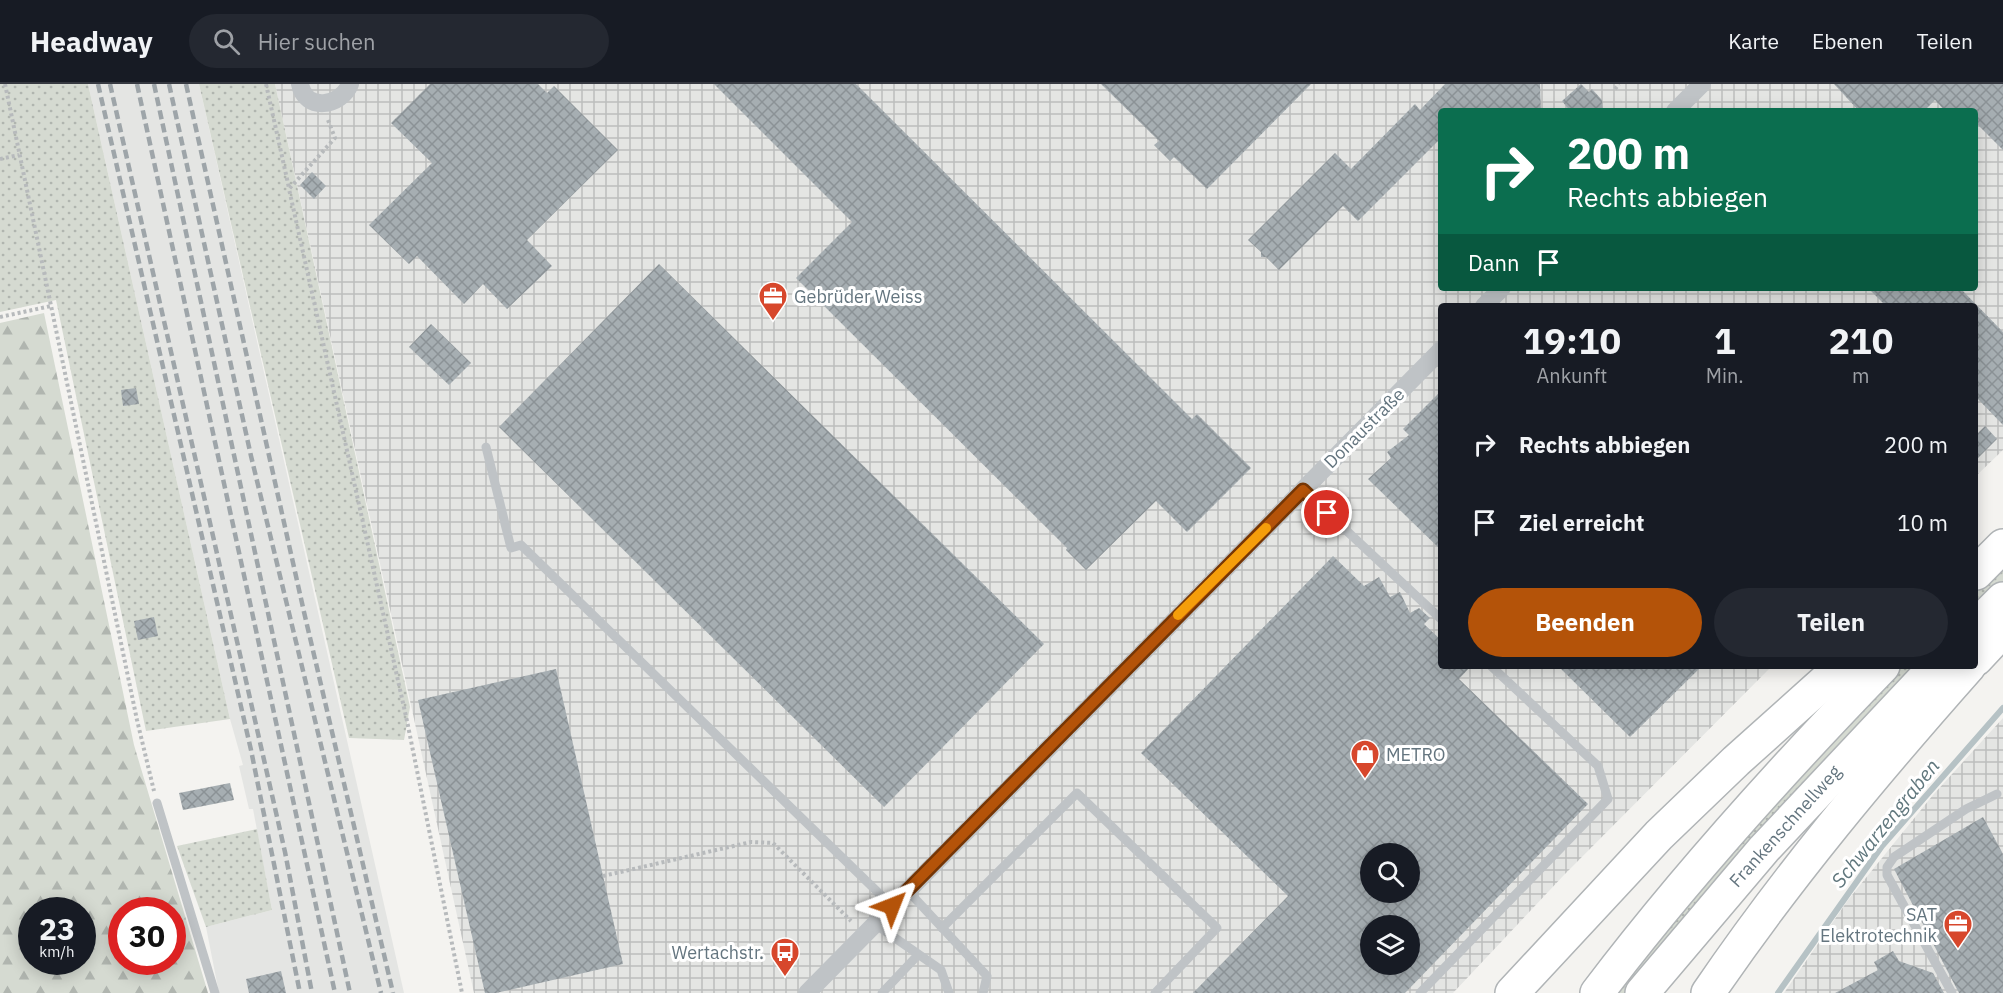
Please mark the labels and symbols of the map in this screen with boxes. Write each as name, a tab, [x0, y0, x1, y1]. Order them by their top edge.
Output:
office icon: Gebrüder Weiss	[757, 280, 789, 322]
place label: Gebrüder Weiss	[794, 285, 922, 308]
street label: Donaustraße	[1319, 383, 1409, 473]
pin	[1301, 487, 1352, 538]
shop icon: METRO	[1349, 738, 1381, 780]
place label: METRO	[1386, 743, 1446, 766]
water label: Schwarzengraben	[1825, 753, 1945, 893]
street label: Frankenschnellweg	[1724, 760, 1846, 892]
position arrow	[860, 874, 924, 938]
speed limit sign: 30	[108, 897, 186, 975]
place label: SAT Elektrotechnik	[1820, 903, 1938, 947]
office icon: SAT Elektrotechnik	[1942, 908, 1974, 950]
bus stop icon: Wertachstr.	[769, 936, 801, 978]
place label: Wertachstr.	[671, 941, 764, 964]

